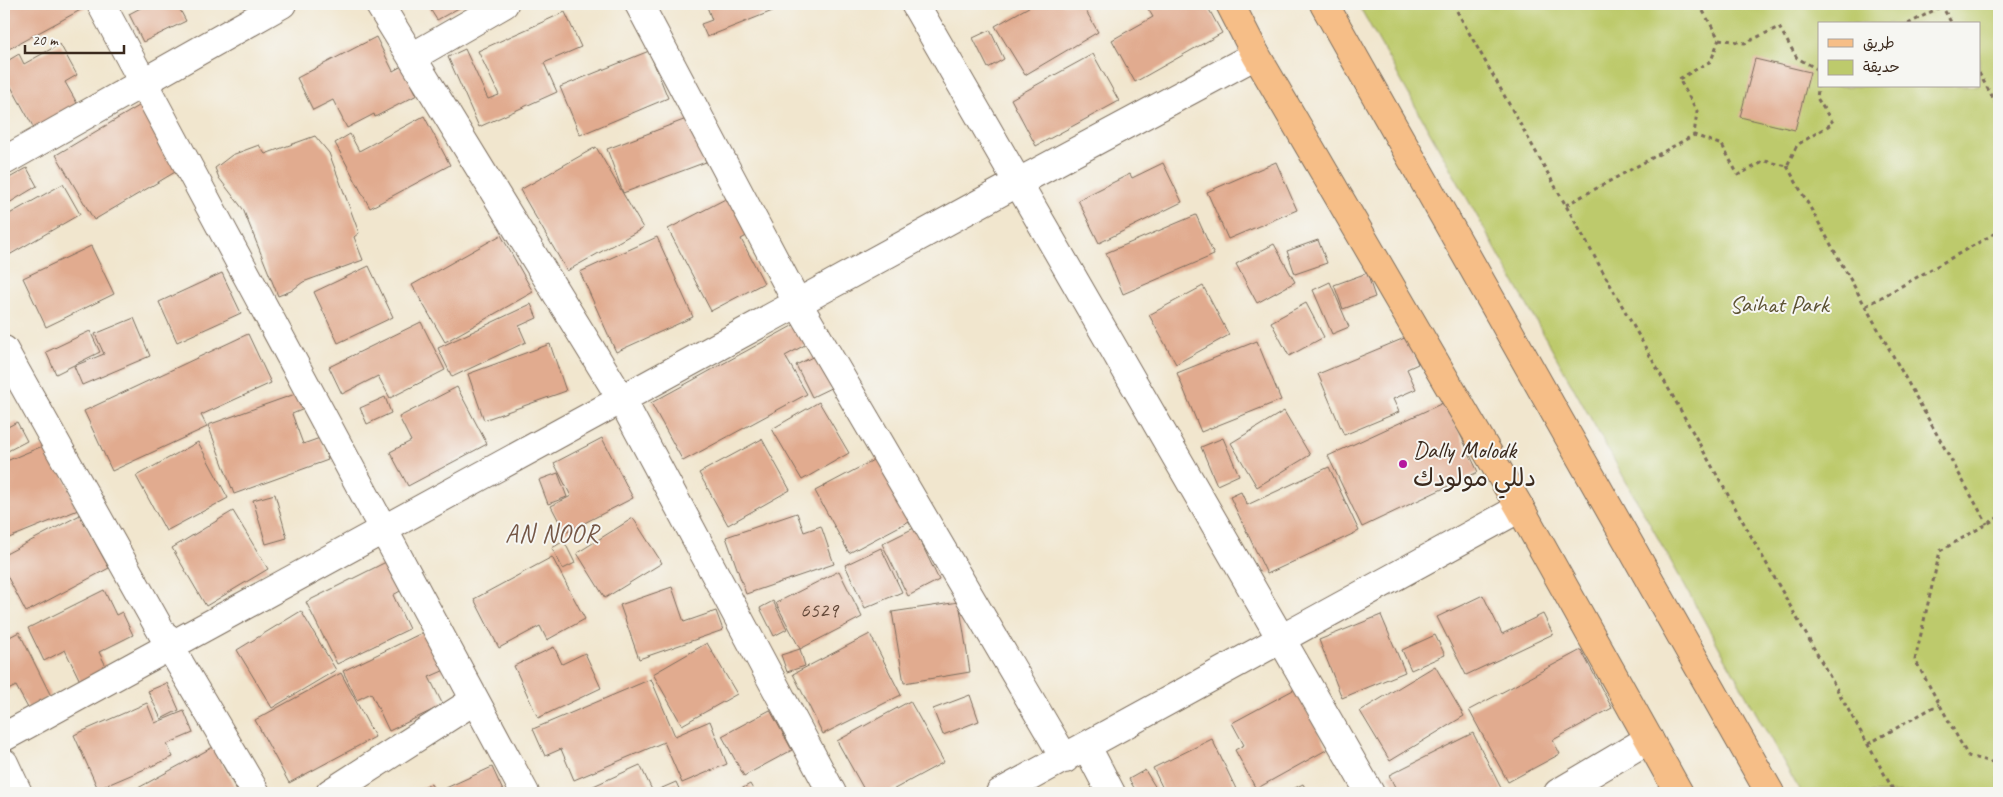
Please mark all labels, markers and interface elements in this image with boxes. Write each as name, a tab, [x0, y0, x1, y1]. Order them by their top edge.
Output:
scale bar	[25, 22, 124, 54]
legend	[1818, 22, 1980, 88]
text: 20 m	[32, 31, 59, 50]
text: طريق	[1863, 34, 1895, 53]
text: حديقة	[1863, 58, 1900, 77]
park label: Saihat Park	[1729, 289, 1831, 319]
place label: Dally Molodk دللي مولودك	[1413, 435, 1536, 499]
marker: Dally Molodk دللي مولودك	[1397, 458, 1409, 470]
district label: AN NOOR	[505, 518, 600, 550]
house number: 6529	[800, 597, 839, 623]

